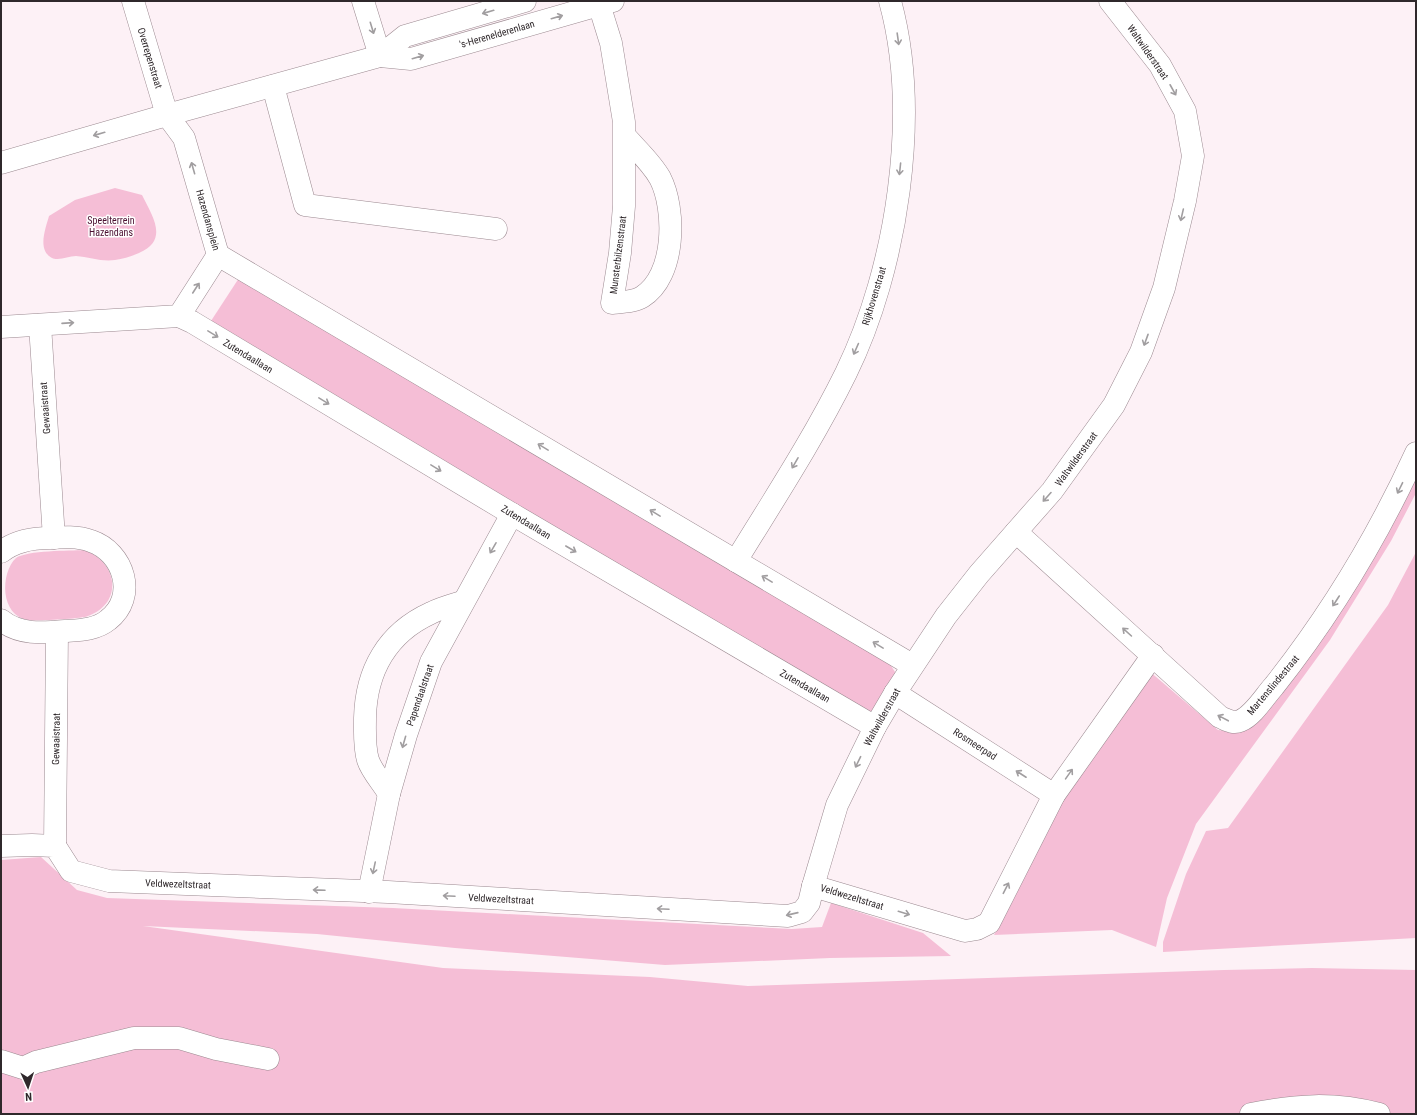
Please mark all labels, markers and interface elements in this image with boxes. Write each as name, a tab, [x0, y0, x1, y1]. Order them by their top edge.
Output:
one-way arrow	[482, 9, 495, 16]
one-way arrow	[550, 13, 563, 20]
street label: 's-Herenelderenlaan	[458, 18, 536, 50]
one-way arrow	[369, 22, 376, 35]
street label: Waltwilderstraat	[1125, 23, 1171, 81]
street label: Overrepenstraat	[136, 26, 164, 90]
one-way arrow	[894, 32, 902, 45]
one-way arrow	[412, 53, 425, 60]
one-way arrow	[1170, 84, 1178, 96]
one-way arrow	[93, 131, 106, 138]
one-way arrow	[189, 161, 196, 174]
one-way arrow	[897, 162, 904, 175]
street label: Hazendansplein	[194, 188, 222, 252]
one-way arrow	[1177, 208, 1185, 221]
park label: Speelterrein Hazendans	[87, 215, 135, 238]
street label: Munsterbilzenstraat	[608, 215, 628, 295]
street label: Rijkhovenstraat	[860, 265, 888, 327]
one-way arrow	[193, 282, 201, 294]
one-way arrow	[61, 320, 74, 327]
one-way arrow	[207, 331, 219, 339]
one-way arrow	[1141, 333, 1149, 345]
street label: Zutendaallaan	[221, 337, 275, 375]
one-way arrow	[852, 342, 859, 354]
street label: Gewaaistraat	[38, 382, 52, 434]
one-way arrow	[318, 398, 330, 406]
street label: Waltwilderstraat	[1053, 430, 1099, 488]
one-way arrow	[537, 442, 549, 450]
one-way arrow	[790, 457, 798, 469]
one-way arrow	[430, 464, 441, 472]
one-way arrow	[1396, 482, 1403, 494]
one-way arrow	[1043, 491, 1052, 502]
street label: Zutendaallaan	[499, 503, 553, 541]
one-way arrow	[649, 508, 661, 516]
one-way arrow	[489, 542, 497, 554]
one-way arrow	[565, 545, 577, 553]
one-way arrow	[762, 575, 773, 583]
one-way arrow	[1332, 595, 1340, 606]
one-way arrow	[1121, 627, 1132, 636]
one-way arrow	[872, 641, 884, 649]
street label: Martenslindestraat	[1245, 653, 1301, 717]
street label: Papendaalstraat	[404, 663, 436, 727]
street label: Zutendaallaan	[778, 667, 832, 705]
street label: Waltwilderstraat	[862, 686, 902, 748]
street label: Gewaaistraat	[50, 713, 62, 765]
one-way arrow	[1218, 714, 1230, 721]
street label: Rosmeerpad	[951, 726, 999, 762]
one-way arrow	[400, 735, 407, 748]
one-way arrow	[854, 756, 861, 768]
one-way arrow	[1065, 769, 1073, 780]
one-way arrow	[1016, 770, 1027, 778]
one-way arrow	[370, 861, 378, 874]
street label: Veldwezeltstraat	[145, 877, 211, 891]
street label: Veldwezeltstraat	[819, 882, 885, 912]
one-way arrow	[1003, 882, 1011, 894]
one-way arrow	[313, 886, 326, 894]
street label: Veldwezeltstraat	[468, 892, 534, 906]
one-way arrow	[443, 893, 456, 900]
one-way arrow	[657, 905, 670, 912]
one-way arrow	[897, 910, 910, 917]
one-way arrow	[786, 911, 799, 919]
north arrow	[8, 1067, 48, 1107]
text: N	[25, 1090, 32, 1103]

